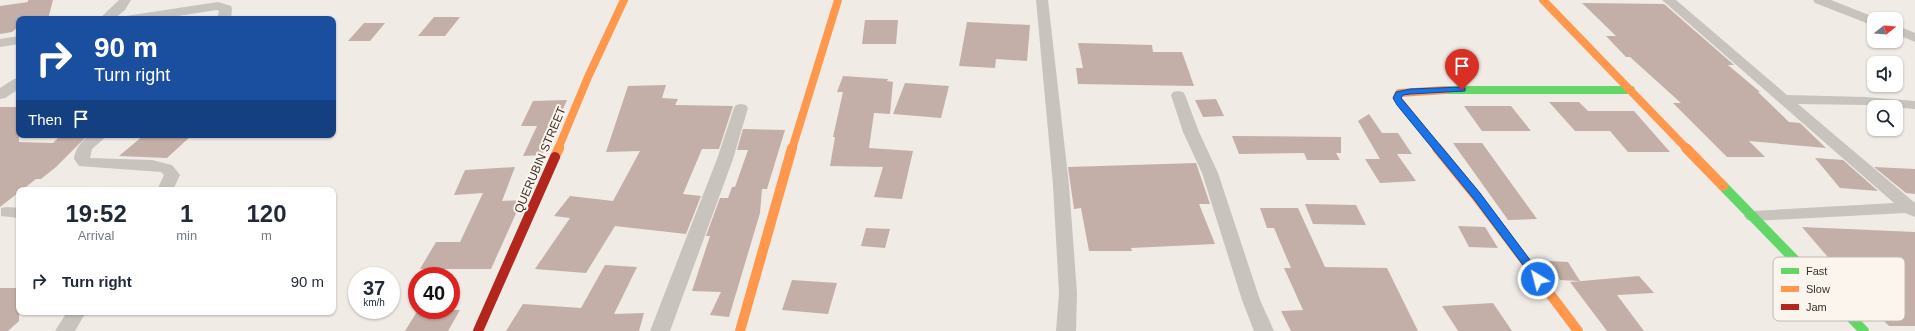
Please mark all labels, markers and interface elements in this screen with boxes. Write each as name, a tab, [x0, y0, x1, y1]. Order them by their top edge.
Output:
north arrow	[1867, 12, 1903, 48]
map controls	[1867, 12, 1903, 136]
icon: right	[28, 32, 80, 84]
text: 90 m	[94, 32, 158, 63]
pin	[1445, 49, 1479, 90]
icon: arrive	[1451, 55, 1473, 77]
button: sound	[1867, 56, 1903, 92]
text: Turn right	[94, 65, 170, 85]
button: search	[1867, 100, 1903, 136]
street label: QUERUBIN STREET	[511, 104, 569, 215]
icon: arrive	[70, 108, 92, 130]
text: Then	[28, 111, 62, 128]
text: 19:52	[65, 200, 127, 227]
text: 1	[180, 200, 193, 227]
text: 120	[247, 200, 287, 227]
text: Arrival	[78, 228, 115, 243]
text: min	[176, 228, 197, 243]
text: m	[261, 228, 272, 243]
legend	[1773, 257, 1905, 321]
position arrow	[1517, 258, 1559, 300]
text: Fast	[1806, 265, 1827, 277]
speed limit sign: 40	[408, 267, 460, 319]
icon: right	[28, 270, 50, 292]
text: Turn right	[62, 273, 132, 290]
text: 90 m	[291, 273, 324, 290]
text: 37	[363, 277, 385, 299]
text: Slow	[1806, 283, 1830, 295]
text: km/h	[363, 297, 385, 308]
text: Jam	[1806, 301, 1827, 313]

